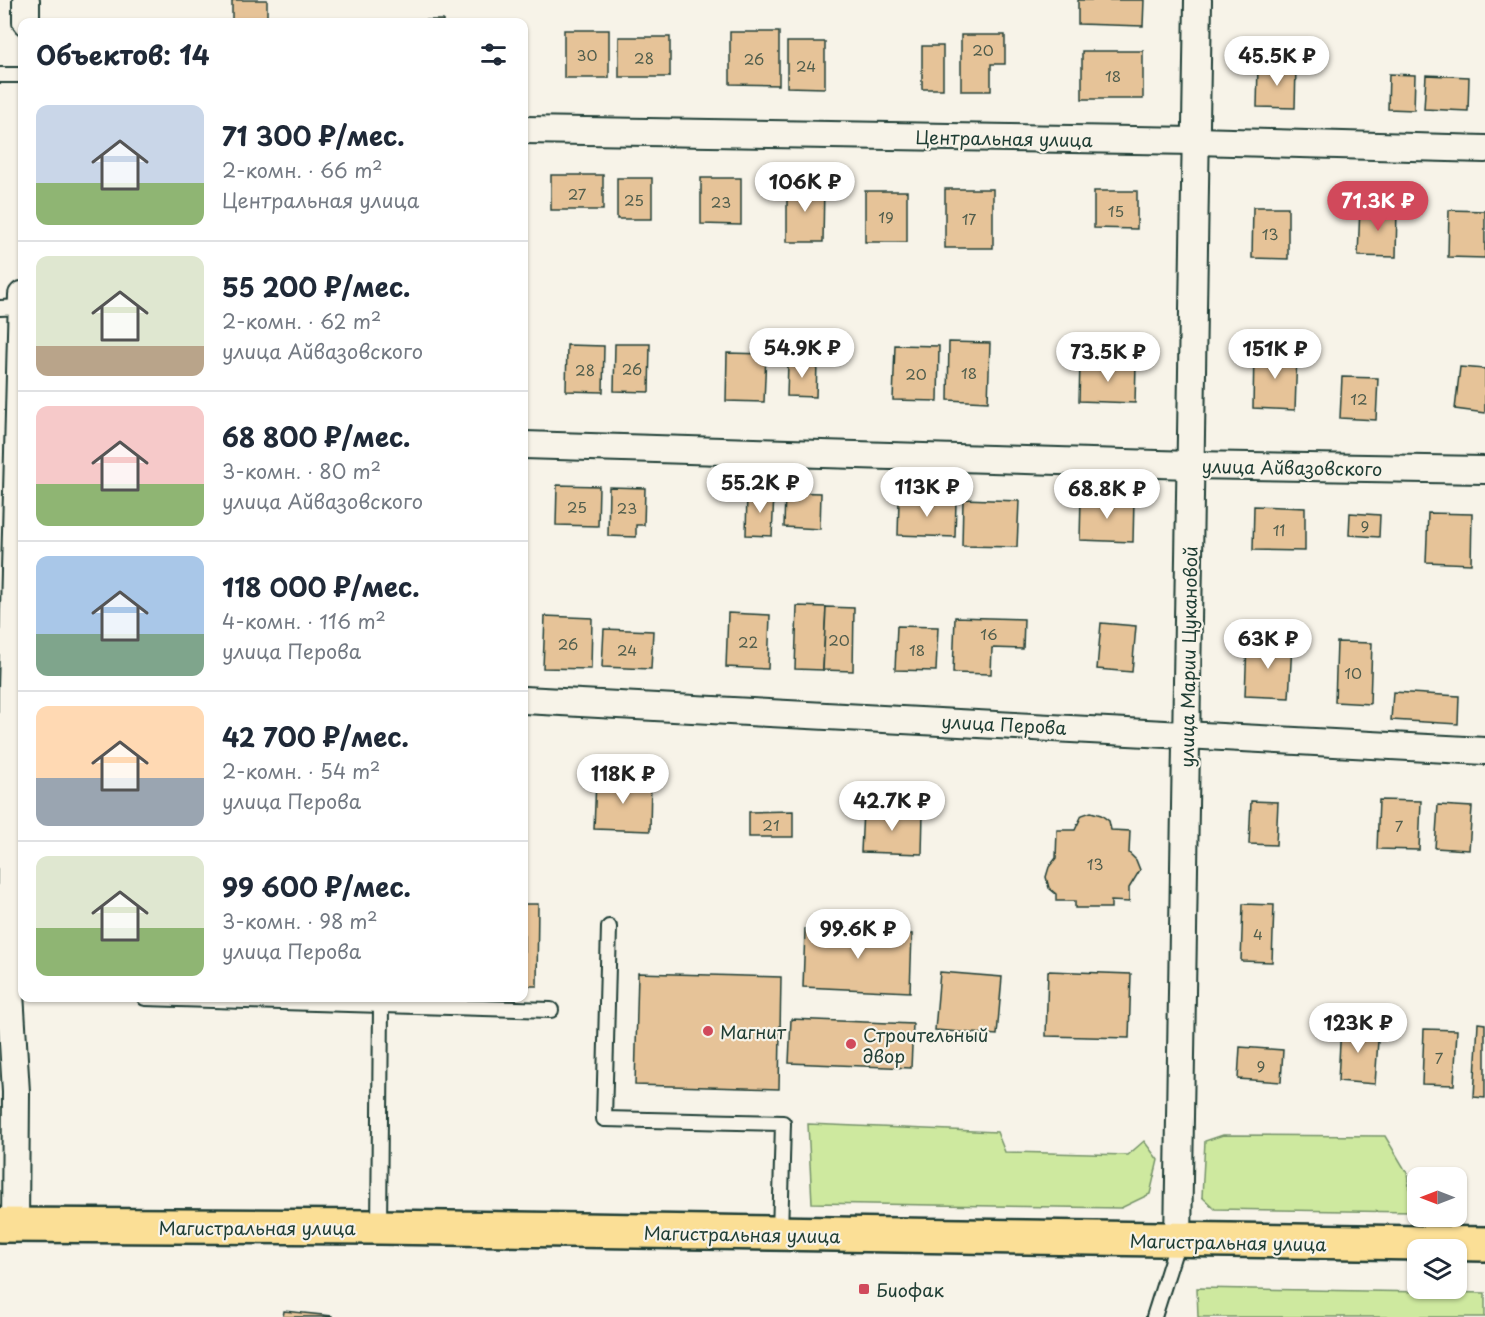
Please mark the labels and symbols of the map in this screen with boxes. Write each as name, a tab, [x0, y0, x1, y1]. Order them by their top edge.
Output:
pin: 45.5K ₽	[1222, 36, 1332, 87]
house number: 20	[972, 38, 994, 61]
house number: 30	[577, 43, 597, 66]
house number: 28	[634, 46, 654, 69]
house number: 26	[744, 47, 764, 70]
house number: 24	[796, 54, 816, 77]
house number: 18	[1105, 64, 1121, 87]
street label: Центральная улица	[915, 123, 1094, 153]
pin: 106K ₽	[756, 162, 854, 213]
pin: 71.3K ₽	[1323, 181, 1433, 232]
house number: 27	[568, 182, 587, 205]
house number: 25	[624, 188, 644, 211]
house number: 23	[711, 190, 731, 213]
house number: 15	[1108, 199, 1124, 222]
house number: 19	[878, 205, 894, 228]
house number: 17	[962, 207, 976, 230]
house number: 13	[1262, 222, 1278, 245]
pin: 54.9K ₽	[747, 328, 857, 379]
pin: 151K ₽	[1226, 329, 1324, 380]
pin: 73.5K ₽	[1053, 332, 1163, 383]
house number: 26	[622, 357, 642, 380]
house number: 28	[575, 358, 595, 381]
house number: 18	[961, 361, 977, 384]
house number: 20	[905, 362, 927, 385]
house number: 12	[1350, 387, 1368, 410]
street label: улица Айвазовского	[1201, 452, 1383, 482]
pin: 55.2K ₽	[705, 463, 815, 514]
pin: 113K ₽	[878, 467, 976, 518]
pin: 68.8K ₽	[1052, 469, 1162, 520]
house number: 25	[567, 495, 587, 518]
house number: 23	[617, 496, 637, 519]
house number: 9	[1361, 514, 1369, 537]
house number: 11	[1273, 518, 1285, 541]
street label: улица Марии Цукановой	[1173, 546, 1203, 768]
pin: 63K ₽	[1226, 619, 1310, 670]
house number: 16	[980, 622, 998, 645]
house number: 20	[828, 628, 850, 651]
house number: 22	[738, 630, 758, 653]
house number: 26	[558, 632, 578, 655]
house number: 24	[617, 638, 637, 661]
house number: 18	[909, 638, 925, 661]
house number: 10	[1344, 661, 1362, 684]
street label: улица Перова	[941, 707, 1068, 741]
pin: 118K ₽	[574, 754, 672, 805]
pin: 42.7K ₽	[837, 781, 947, 832]
house number: 21	[762, 813, 780, 836]
house number: 7	[1395, 814, 1404, 837]
house number: 13	[1087, 852, 1103, 875]
pin: 99.6K ₽	[803, 909, 913, 960]
house number: 4	[1253, 922, 1263, 945]
pin: 123K ₽	[1309, 1003, 1407, 1054]
place label: Магнит	[720, 1018, 787, 1045]
place label: Строительный двор	[863, 1021, 988, 1069]
marker: Магнит	[701, 1024, 715, 1038]
marker: Строительный двор	[844, 1037, 858, 1051]
house number: 7	[1435, 1046, 1444, 1069]
house number: 9	[1257, 1054, 1265, 1077]
north arrow	[1407, 1167, 1467, 1227]
street label: Магистральная улица	[158, 1214, 356, 1241]
street label: Магистральная улица	[643, 1219, 841, 1249]
street label: Магистральная улица	[1129, 1227, 1327, 1257]
place label: Биофак	[876, 1276, 944, 1303]
marker: Биофак	[857, 1282, 871, 1296]

